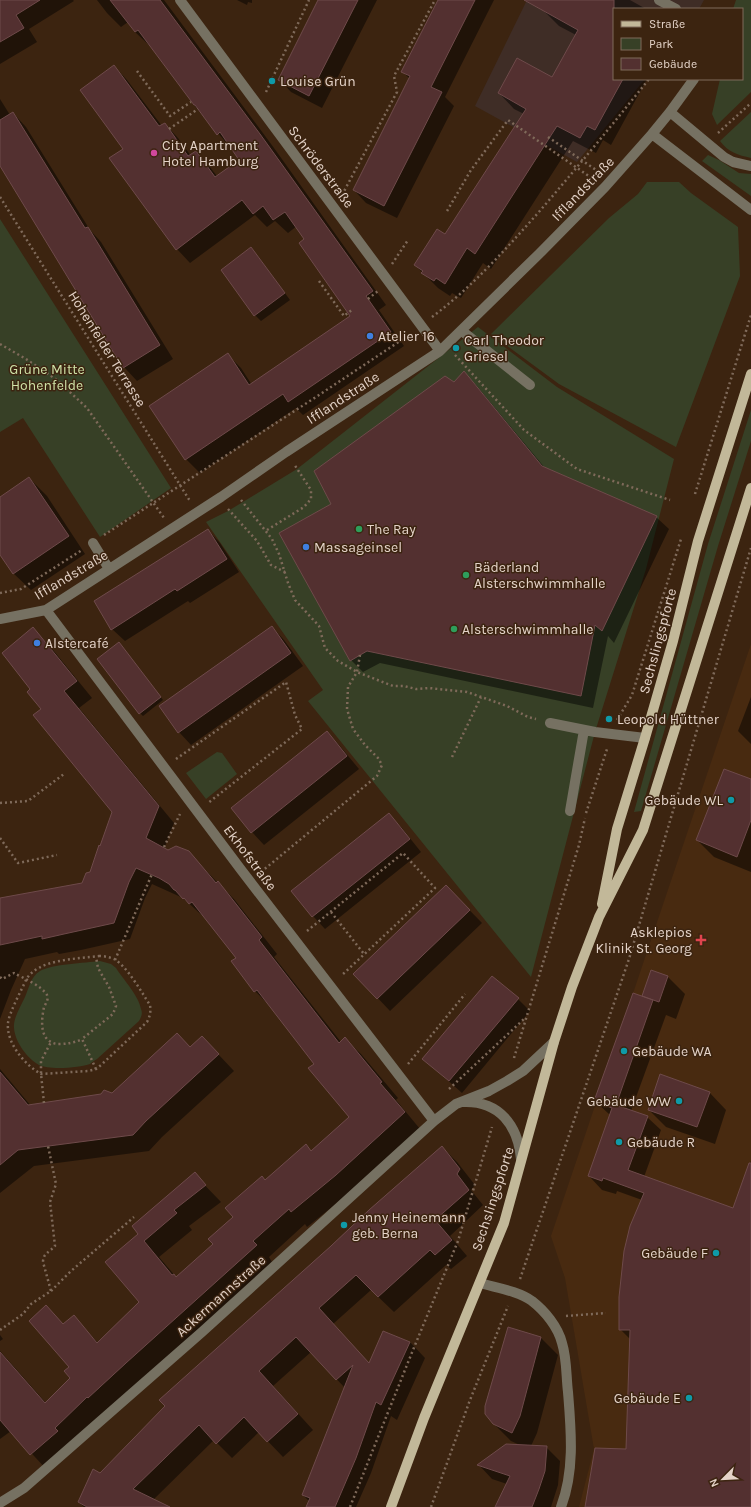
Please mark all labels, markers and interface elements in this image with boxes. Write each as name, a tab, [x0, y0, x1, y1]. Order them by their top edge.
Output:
legend	[613, 8, 743, 80]
text: Straße	[649, 17, 685, 31]
text: Park	[649, 37, 674, 51]
text: Gebäude	[649, 57, 697, 71]
place label: Louise Grün	[280, 73, 356, 90]
marker: Louise Grün	[267, 76, 277, 86]
street label: Schröderstraße	[285, 123, 357, 211]
place label: City Apartment Hotel Hamburg	[162, 137, 258, 170]
marker: City Apartment Hotel Hamburg	[149, 148, 159, 158]
street label: Ifflandstraße	[548, 153, 618, 225]
street label: Hohenfelder Terrasse	[64, 288, 150, 410]
place label: Atelier 16	[378, 328, 435, 345]
marker: Atelier 16	[365, 331, 375, 341]
place label: Carl Theodor Griesel	[464, 332, 545, 365]
marker: Carl Theodor Griesel	[451, 343, 461, 353]
park label: Grüne Mitte Hohenfelde	[9, 361, 85, 394]
street label: Ifflandstraße	[304, 368, 382, 428]
place label: The Ray	[367, 521, 416, 538]
marker: The Ray	[354, 524, 364, 534]
place label: Massageinsel	[314, 539, 402, 556]
marker: Massageinsel	[301, 542, 311, 552]
street label: Ifflandstraße	[31, 546, 111, 604]
place label: Bäderland Alsterschwimmhalle	[474, 559, 606, 592]
marker: Bäderland Alsterschwimmhalle	[461, 570, 471, 580]
street label: Sechslingspforte	[636, 586, 680, 696]
place label: Alsterschwimmhalle	[462, 621, 594, 638]
marker: Alsterschwimmhalle	[449, 624, 459, 634]
place label: Alstercafé	[45, 635, 109, 652]
marker: Alstercafé	[32, 638, 42, 648]
place label: Leopold Hüttner	[617, 711, 720, 728]
marker: Leopold Hüttner	[604, 714, 614, 724]
place label: Gebäude WL	[644, 792, 723, 809]
marker: Gebäude WL	[726, 795, 736, 805]
street label: Ekhofstraße	[220, 822, 280, 894]
place label: Asklepios Klinik St. Georg	[595, 924, 692, 957]
marker: Asklepios Klinik St. Georg	[695, 934, 707, 946]
place label: Gebäude WA	[632, 1043, 712, 1060]
marker: Gebäude WA	[619, 1046, 629, 1056]
place label: Gebäude WW	[586, 1093, 671, 1110]
marker: Gebäude WW	[674, 1096, 684, 1106]
place label: Gebäude R	[627, 1134, 695, 1151]
marker: Gebäude R	[614, 1137, 624, 1147]
street label: Sechslingspforte	[468, 1145, 518, 1253]
place label: Jenny Heinemann geb. Berna	[352, 1209, 466, 1242]
marker: Jenny Heinemann geb. Berna	[339, 1220, 349, 1230]
place label: Gebäude F	[641, 1245, 708, 1262]
marker: Gebäude F	[711, 1248, 721, 1258]
street label: Ackermannstraße	[173, 1251, 269, 1341]
place label: Gebäude E	[614, 1390, 681, 1407]
marker: Gebäude E	[684, 1393, 694, 1403]
north arrow	[703, 1459, 743, 1499]
text: N	[707, 1477, 722, 1489]

